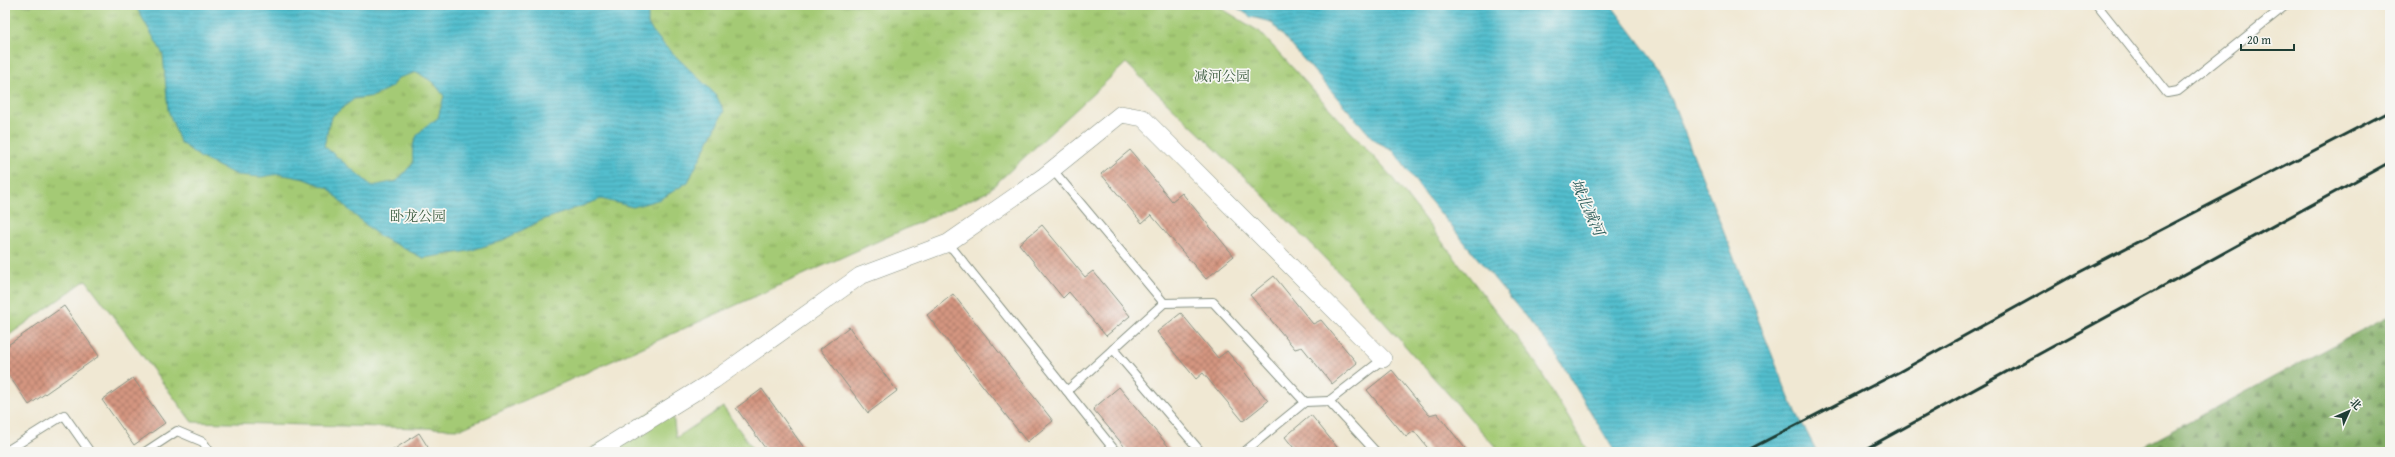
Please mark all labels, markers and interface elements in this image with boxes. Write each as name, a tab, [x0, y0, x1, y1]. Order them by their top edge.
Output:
scale bar	[2241, 26, 2294, 52]
text: 20 m	[2247, 31, 2271, 48]
park label: 减河公园	[1194, 66, 1250, 86]
water label: 城北减河	[1566, 175, 1611, 241]
park label: 卧龙公园	[390, 206, 446, 226]
north arrow	[2329, 391, 2369, 431]
text: 北	[2347, 394, 2366, 413]

